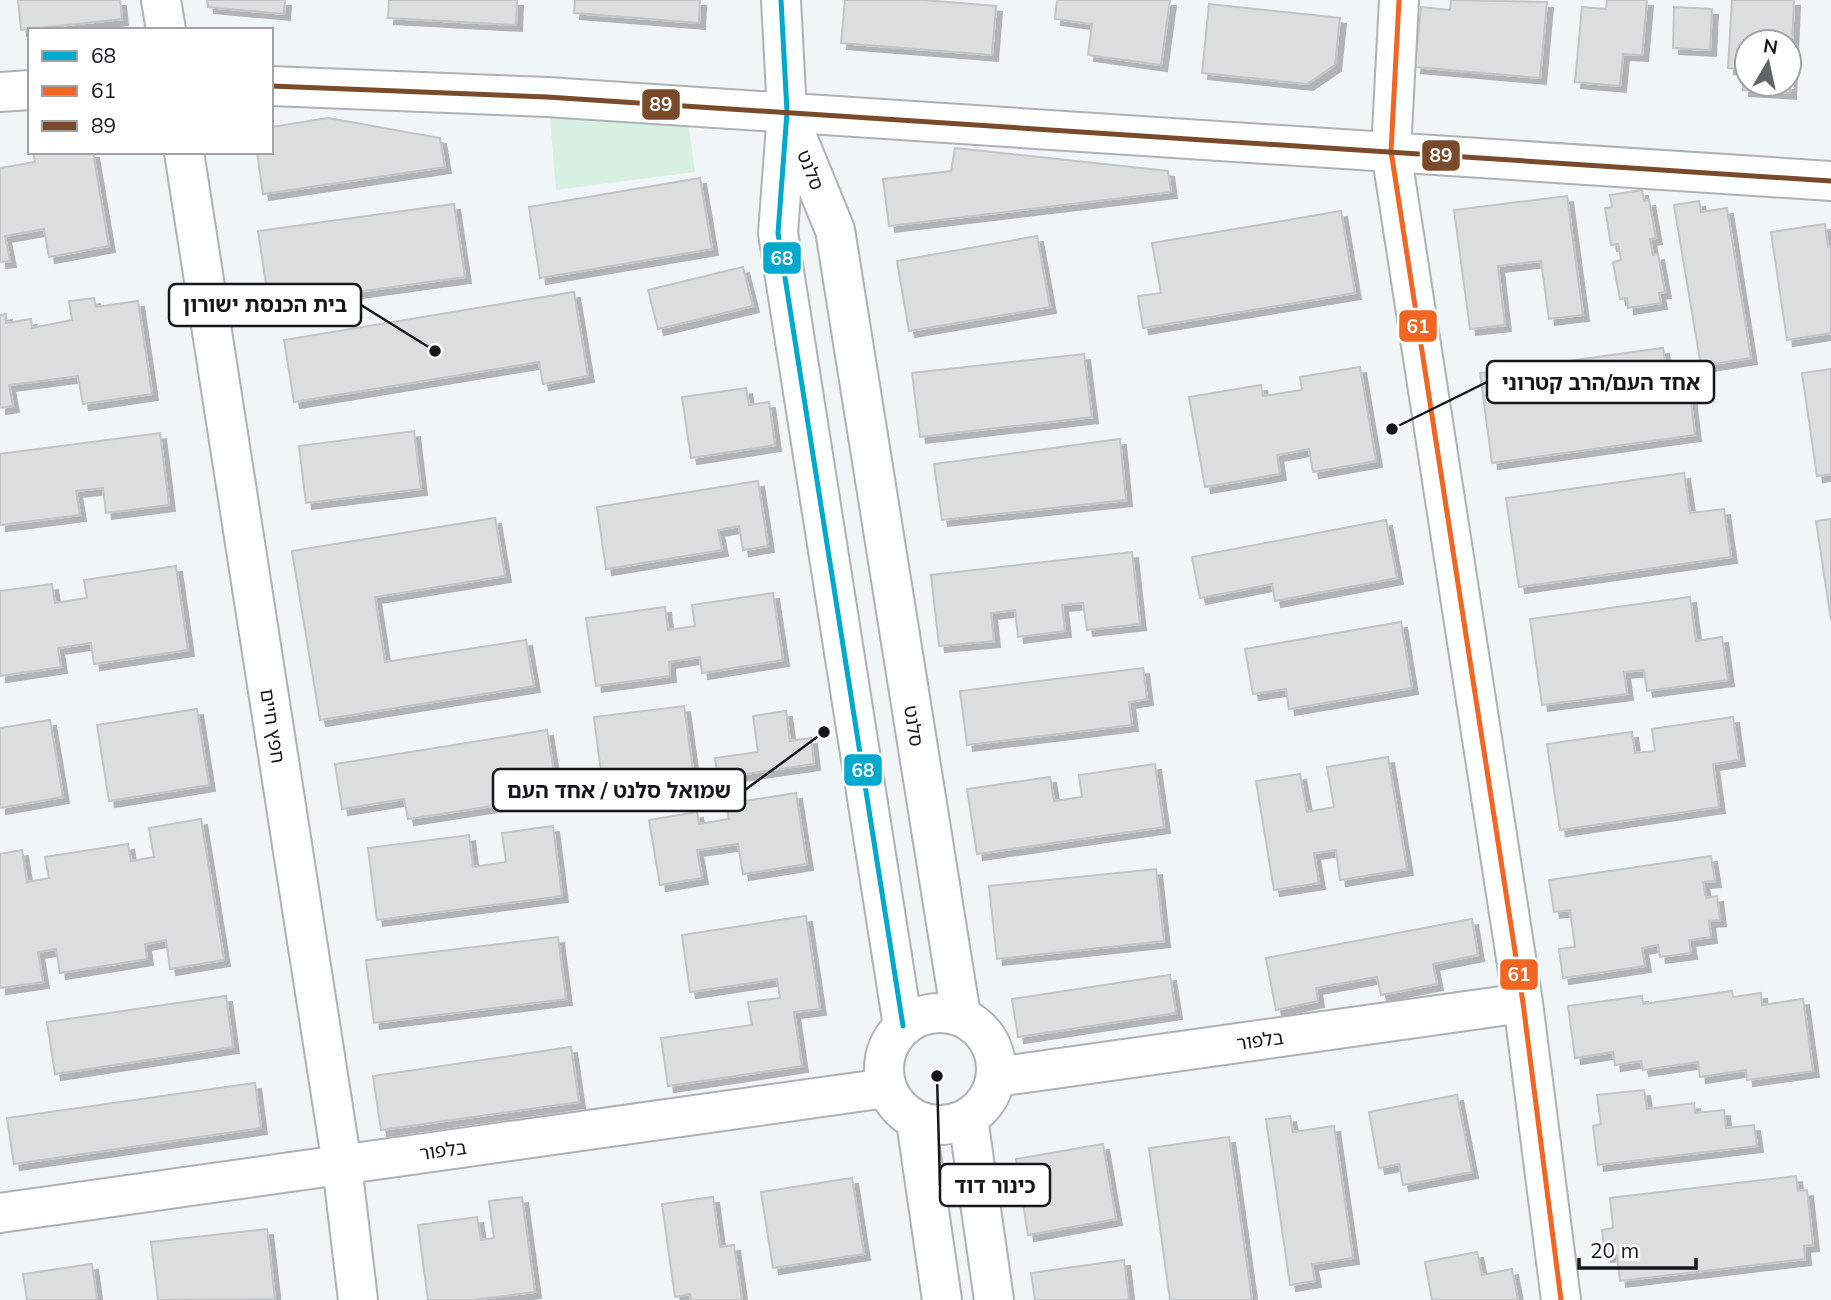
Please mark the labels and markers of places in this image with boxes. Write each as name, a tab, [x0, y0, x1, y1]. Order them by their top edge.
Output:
callout: בית הכנסת ישורון	[169, 284, 361, 326]
callout: אחד העם/הרב קטרוני	[1487, 361, 1714, 403]
callout: שמואל סלנט / אחד העם	[493, 769, 745, 811]
callout: כינור דוד	[940, 1164, 1050, 1206]

